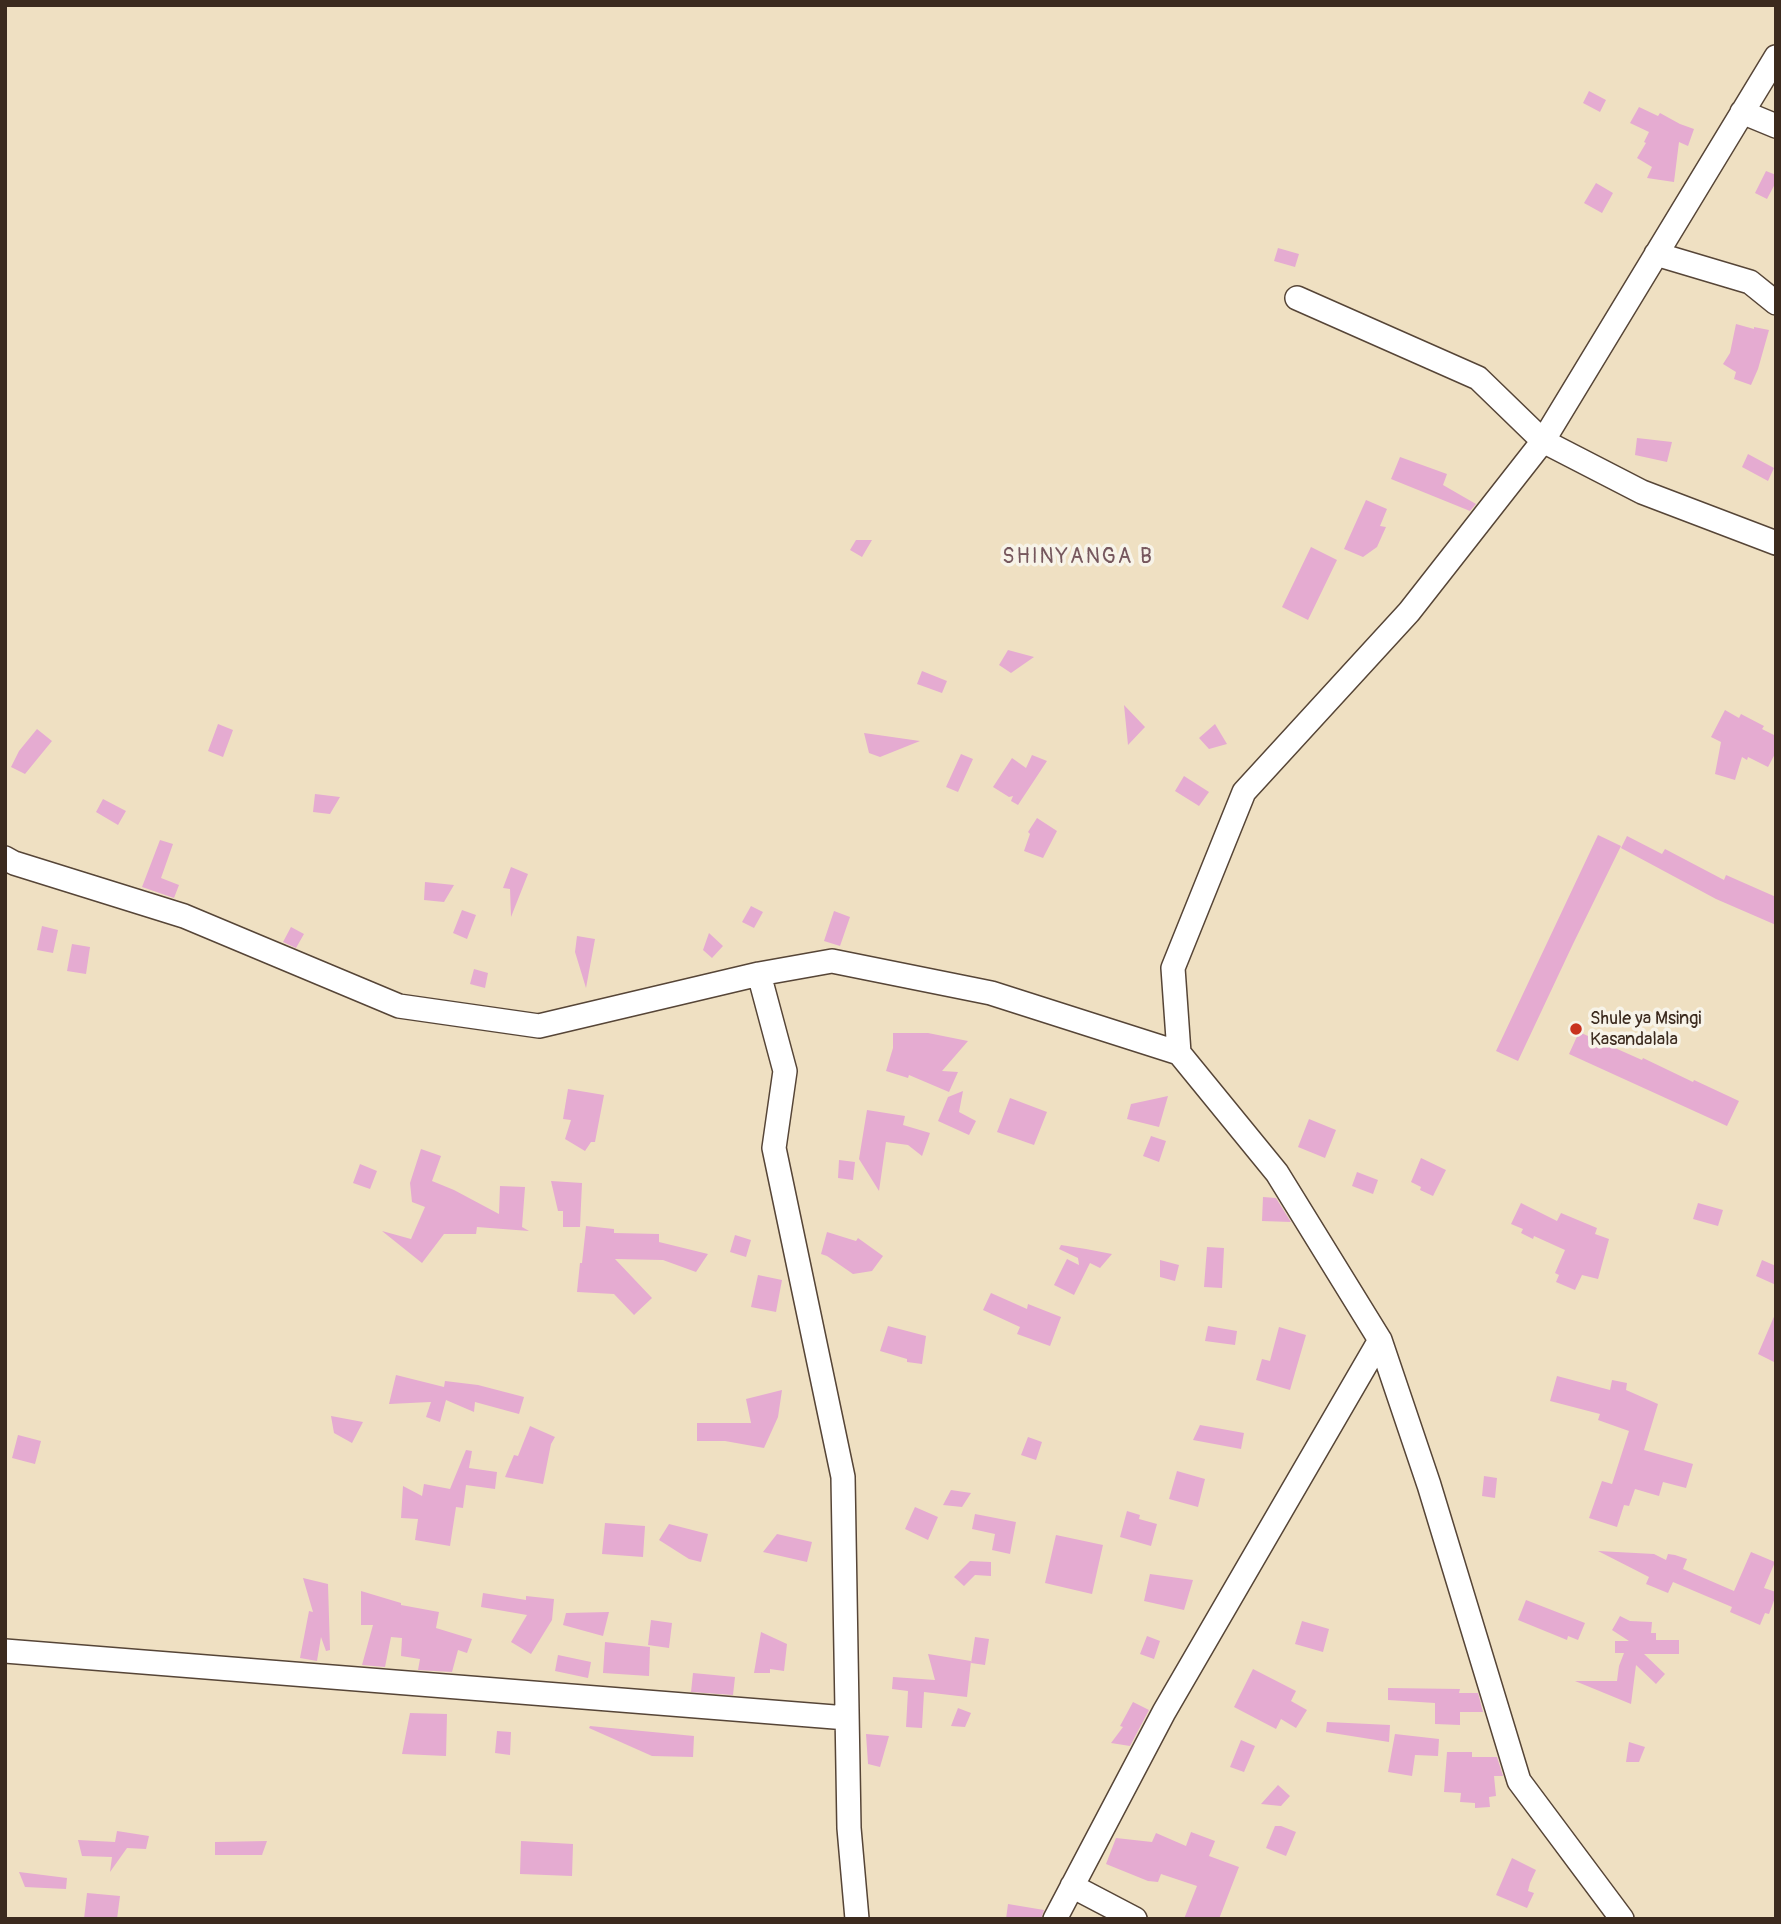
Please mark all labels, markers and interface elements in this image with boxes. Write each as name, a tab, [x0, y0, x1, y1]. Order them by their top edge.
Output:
district label: SHINYANGA B	[1004, 545, 1152, 571]
place label: Shule ya Msingi Kasandalala	[1590, 1008, 1701, 1050]
marker: Shule ya Msingi Kasandalala	[1568, 1021, 1584, 1037]

